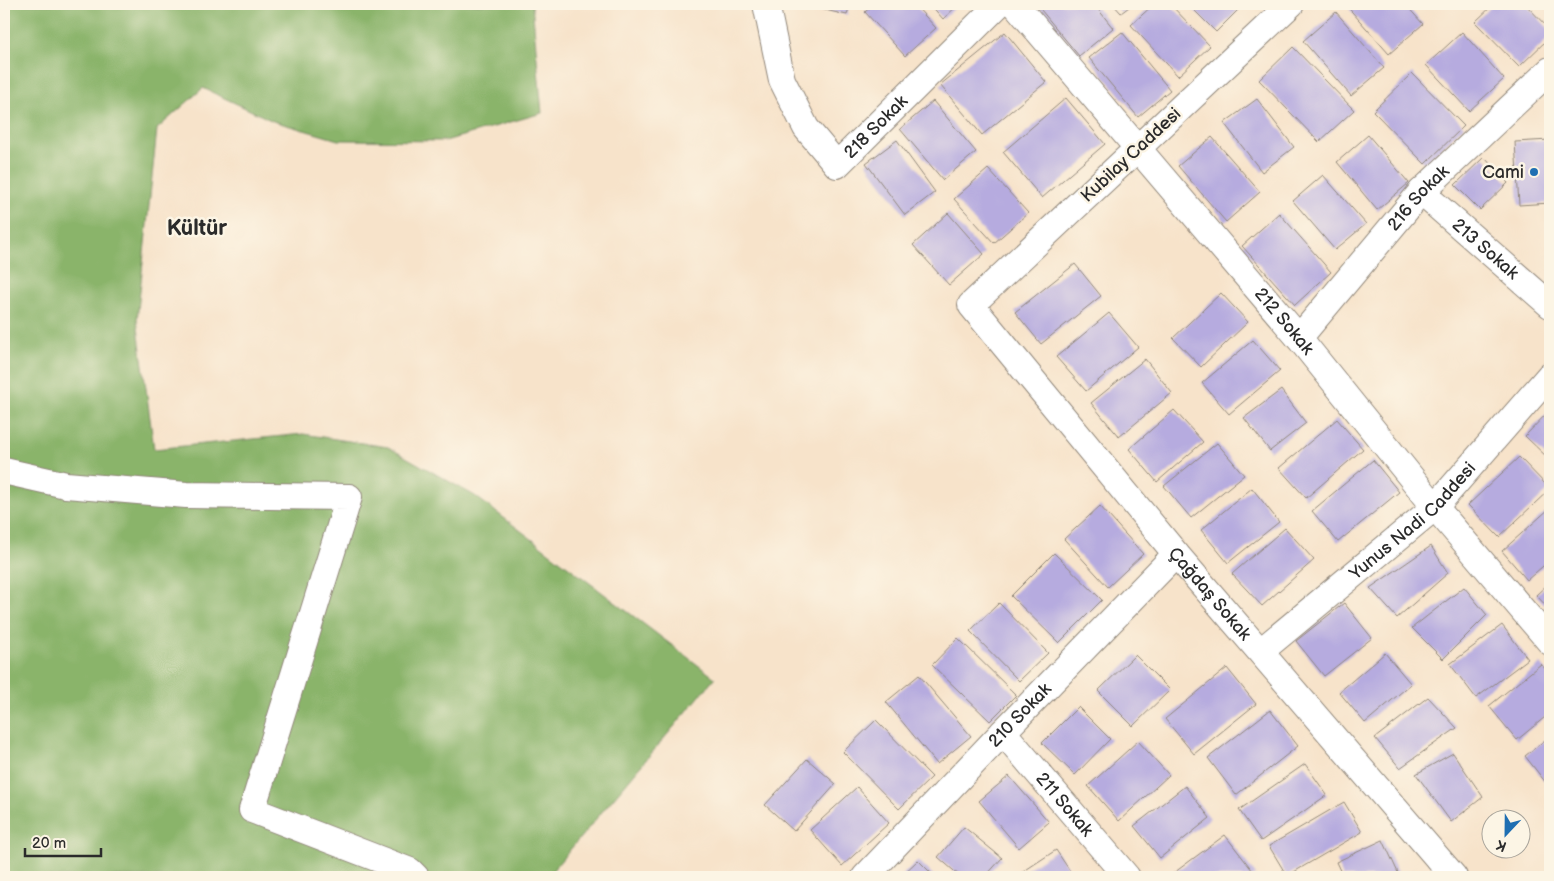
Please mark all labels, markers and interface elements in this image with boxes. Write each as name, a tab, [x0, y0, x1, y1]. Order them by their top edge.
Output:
street label: 218 Sokak	[839, 91, 912, 163]
street label: Kubilay Caddesi	[1077, 103, 1185, 207]
street label: 216 Sokak	[1383, 161, 1453, 235]
place label: Cami	[1482, 162, 1524, 183]
marker: Cami	[1528, 166, 1540, 178]
street label: 213 Sokak	[1448, 214, 1523, 284]
district label: Kültür	[167, 215, 227, 242]
street label: 212 Sokak	[1250, 283, 1319, 359]
street label: Yunus Nadi Caddesi	[1344, 458, 1480, 585]
street label: Çağdaş Sokak	[1164, 543, 1256, 644]
street label: 210 Sokak	[984, 678, 1056, 751]
street label: 211 Sokak	[1032, 768, 1098, 841]
north arrow	[1482, 808, 1532, 858]
scale bar	[25, 826, 101, 858]
text: 20 m	[32, 834, 66, 853]
text: K	[1493, 836, 1509, 855]

